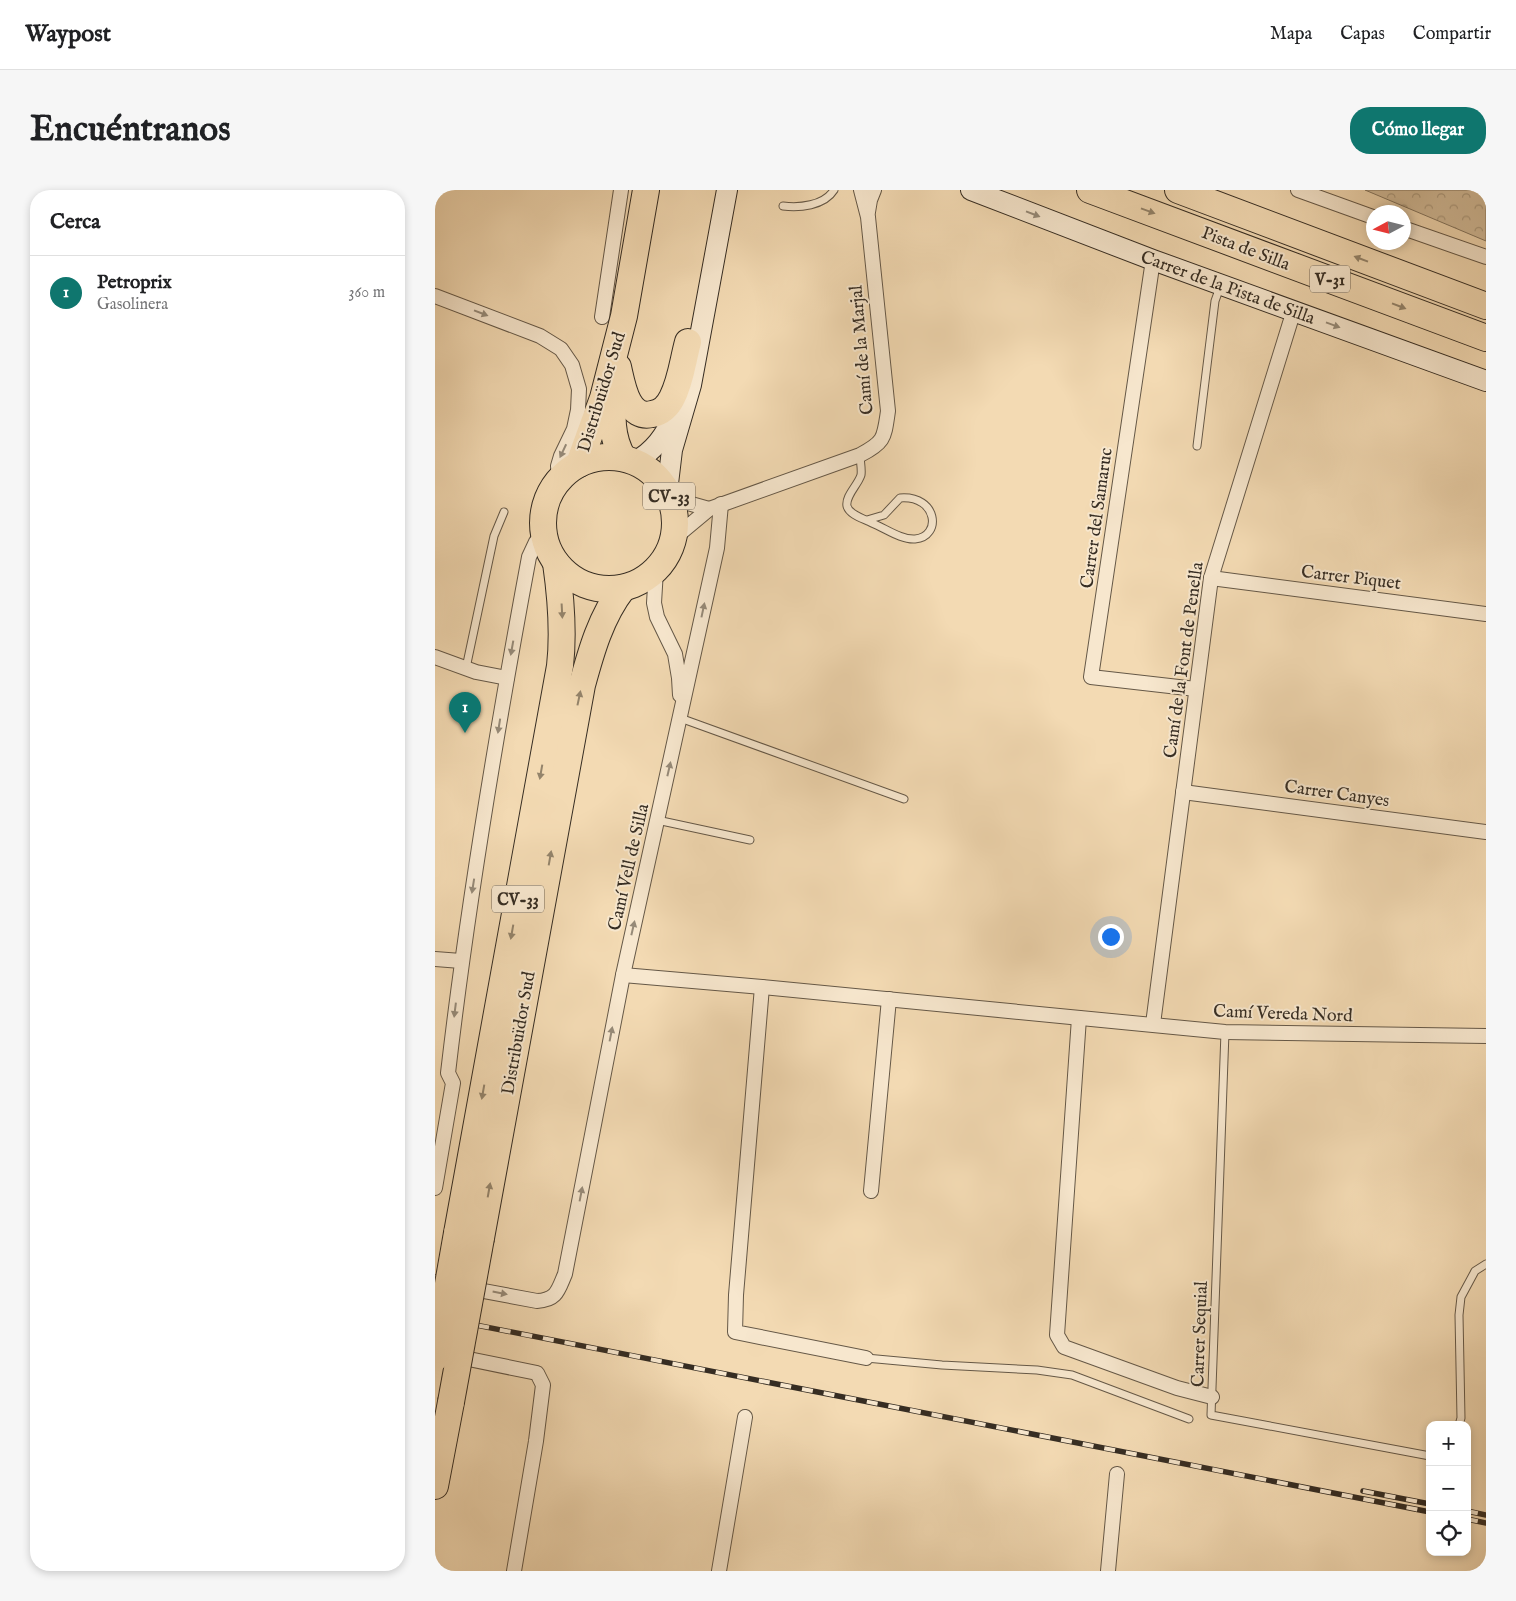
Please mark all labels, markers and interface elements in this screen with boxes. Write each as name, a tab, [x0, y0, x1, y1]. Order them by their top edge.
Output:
text: Waypost	[25, 19, 111, 50]
text: Mapa	[1270, 23, 1312, 46]
text: Capas	[1340, 23, 1385, 46]
text: Compartir	[1413, 23, 1491, 46]
button: Cómo llegar	[1350, 107, 1486, 154]
text: Encuéntranos	[30, 108, 230, 153]
north arrow	[1366, 205, 1411, 250]
one-way arrow	[1141, 207, 1156, 215]
text: Cerca	[50, 209, 100, 236]
one-way arrow	[1026, 210, 1040, 218]
street label: Pista de Silla	[1198, 222, 1293, 277]
street label: Carrer de la Pista de Silla	[1137, 246, 1318, 331]
one-way arrow	[1353, 255, 1368, 263]
road number: V-31	[1310, 266, 1350, 292]
text: Petroprix	[97, 271, 172, 295]
text: 1	[63, 283, 69, 303]
text: 360 m	[349, 283, 385, 303]
street label: Camí de la Marjal	[845, 284, 880, 416]
text: Gasolinera	[97, 295, 168, 315]
one-way arrow	[1392, 302, 1406, 310]
one-way arrow	[473, 310, 488, 317]
one-way arrow	[1326, 321, 1341, 329]
street label: Distribuïdor Sud	[573, 329, 632, 455]
one-way arrow	[559, 444, 567, 458]
street label: Carrer del Samaruc	[1076, 446, 1119, 590]
road number: CV-33	[643, 482, 695, 510]
street label: Camí de la Font de Penella	[1159, 560, 1210, 760]
street label: Carrer Piquet	[1300, 561, 1402, 596]
one-way arrow	[700, 602, 708, 618]
one-way arrow	[558, 604, 566, 620]
one-way arrow	[508, 640, 516, 656]
one-way arrow	[576, 689, 584, 705]
pin: 1	[449, 692, 481, 733]
one-way arrow	[495, 718, 503, 734]
one-way arrow	[665, 762, 673, 777]
one-way arrow	[537, 764, 545, 780]
street label: Carrer Canyes	[1283, 776, 1391, 813]
street label: Camí Vell de Silla	[604, 801, 655, 933]
one-way arrow	[546, 849, 554, 865]
one-way arrow	[469, 879, 477, 895]
road number: CV-33	[492, 886, 544, 912]
one-way arrow	[629, 920, 637, 935]
one-way arrow	[508, 924, 516, 940]
your location	[1098, 924, 1124, 950]
street label: Distribuïdor Sud	[497, 969, 542, 1097]
street label: Camí Vereda Nord	[1213, 1001, 1353, 1028]
one-way arrow	[451, 1002, 459, 1018]
one-way arrow	[608, 1026, 616, 1042]
one-way arrow	[479, 1084, 487, 1100]
one-way arrow	[486, 1181, 494, 1197]
one-way arrow	[577, 1185, 585, 1201]
street label: Carrer Sequial	[1187, 1281, 1214, 1387]
one-way arrow	[493, 1290, 509, 1298]
map controls	[1426, 1421, 1471, 1556]
button: +	[1426, 1421, 1471, 1466]
button: −	[1426, 1466, 1471, 1511]
button: locate	[1426, 1511, 1471, 1556]

